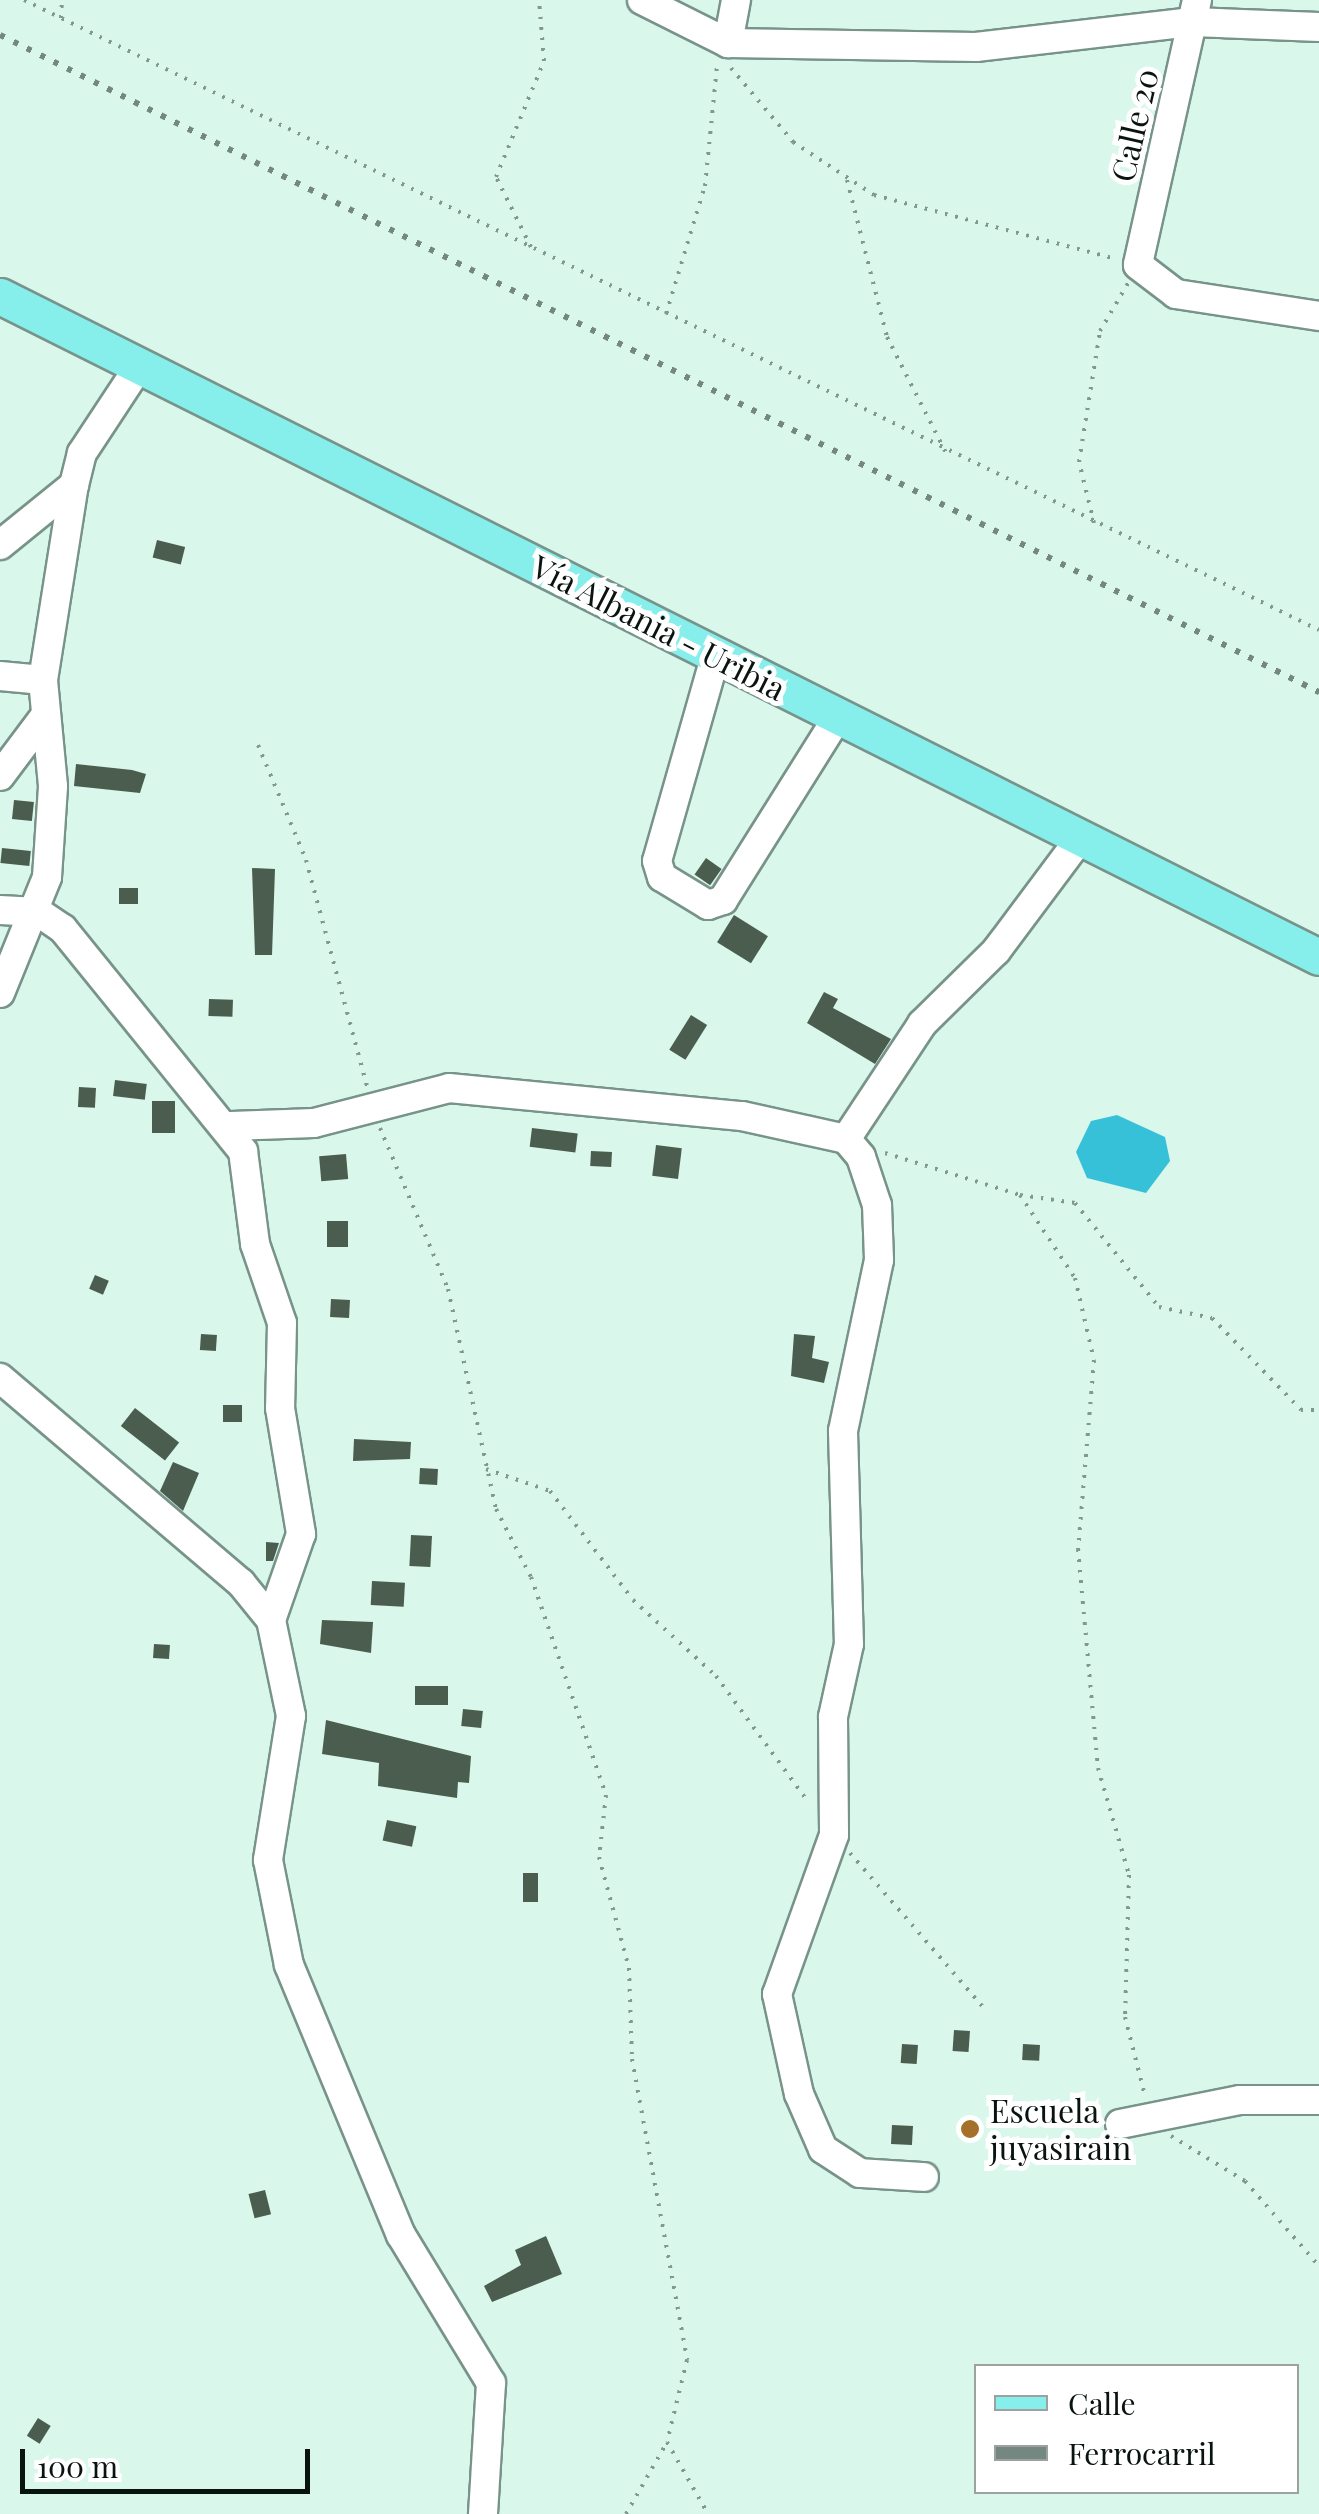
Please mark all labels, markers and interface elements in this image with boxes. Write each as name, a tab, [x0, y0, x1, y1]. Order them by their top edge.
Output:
street label: Calle 20	[1102, 65, 1166, 185]
street label: Vía Albania - Uribia	[525, 546, 793, 708]
place label: Escuela juyasirain	[990, 2092, 1131, 2167]
marker: Escuela juyasirain	[959, 2118, 981, 2140]
legend	[974, 2364, 1299, 2494]
text: Calle	[1068, 2383, 1136, 2423]
scale bar	[25, 2429, 315, 2491]
text: Ferrocarril	[1068, 2433, 1216, 2473]
text: 100 m	[37, 2446, 118, 2486]

